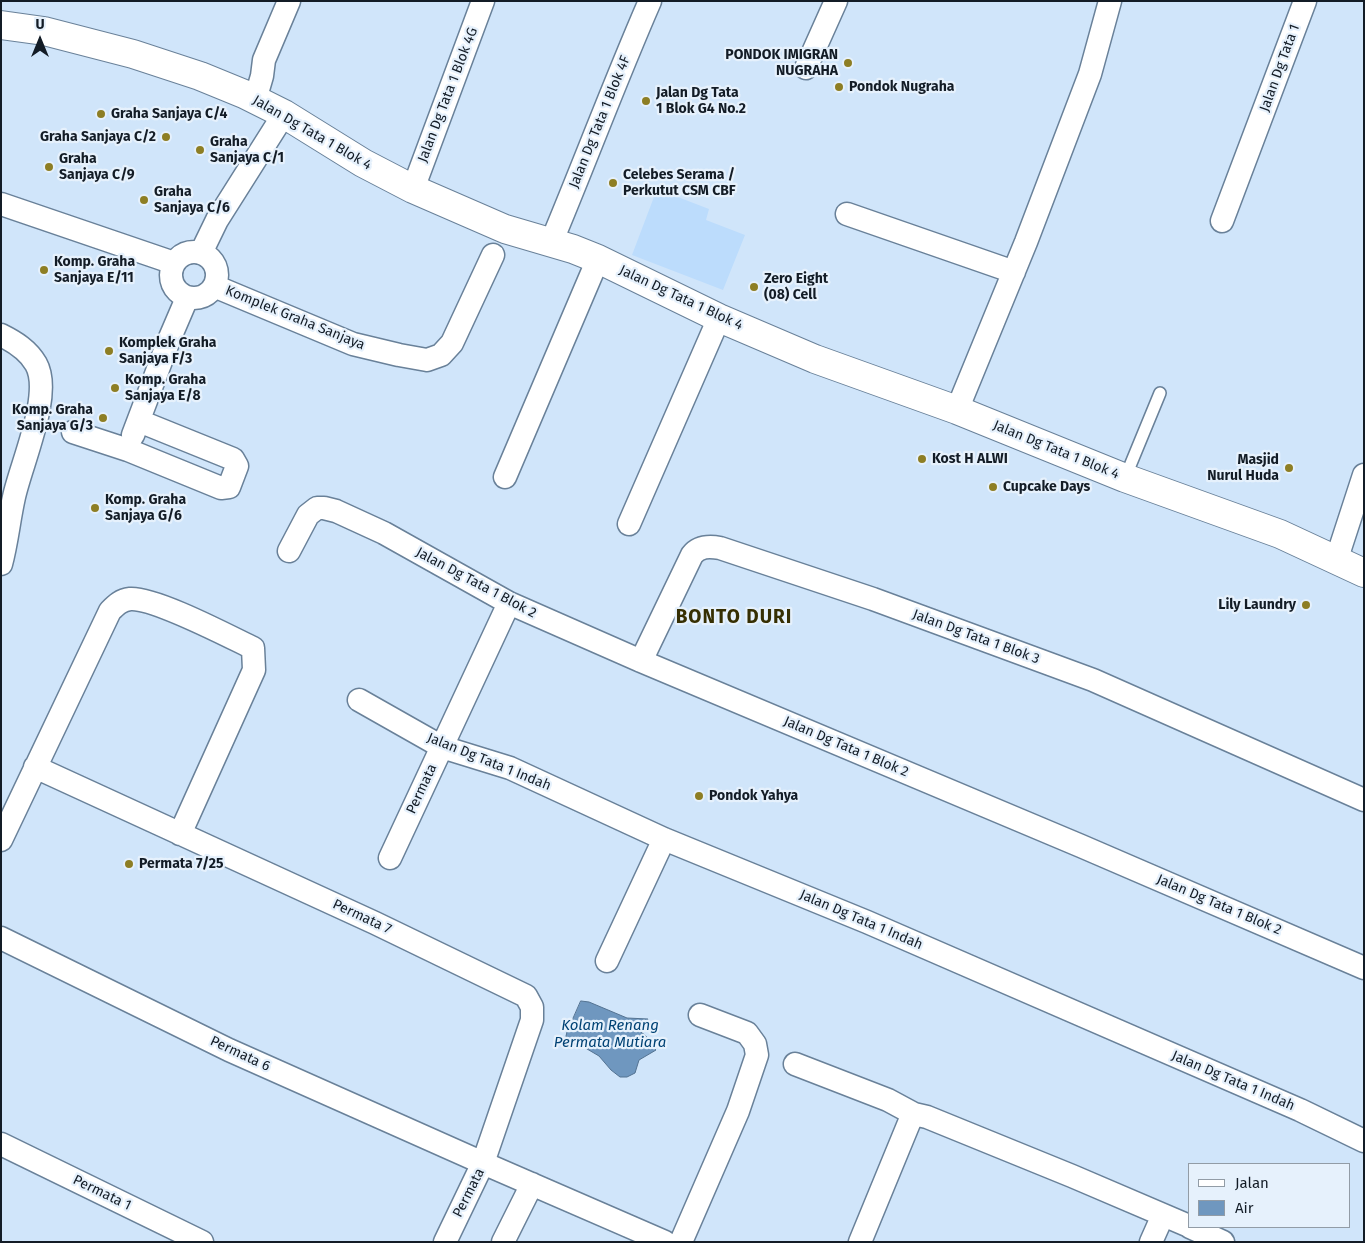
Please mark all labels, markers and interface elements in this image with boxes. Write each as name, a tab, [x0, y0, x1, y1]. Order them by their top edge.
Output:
north arrow	[15, 15, 65, 65]
text: U	[35, 16, 45, 33]
street label: Jalan Dg Tata 1	[1256, 22, 1304, 114]
street label: Jalan Dg Tata 1 Blok 4G	[414, 25, 482, 165]
place label: PONDOK IMIGRAN NUGRAHA	[725, 47, 838, 80]
street label: Jalan Dg Tata 1 Blok 4F	[566, 53, 634, 191]
marker: PONDOK IMIGRAN NUGRAHA	[842, 57, 854, 69]
place label: Pondok Nugraha	[849, 79, 954, 95]
marker: Pondok Nugraha	[833, 81, 845, 93]
place label: Jalan Dg Tata 1 Blok G4 No.2	[656, 85, 746, 118]
street label: Jalan Dg Tata 1 Blok 4	[250, 92, 374, 174]
marker: Jalan Dg Tata 1 Blok G4 No.2	[640, 95, 652, 107]
place label: Graha Sanjaya C/4	[111, 106, 228, 122]
marker: Graha Sanjaya C/4	[95, 108, 107, 120]
place label: Graha Sanjaya C/2	[40, 129, 156, 145]
marker: Graha Sanjaya C/2	[160, 131, 172, 143]
place label: Graha Sanjaya C/1	[210, 134, 284, 166]
marker: Graha Sanjaya C/1	[194, 144, 206, 156]
place label: Graha Sanjaya C/9	[59, 151, 135, 184]
marker: Graha Sanjaya C/9	[43, 161, 55, 173]
place label: Celebes Serama / Perkutut CSM CBF	[623, 167, 736, 200]
marker: Celebes Serama / Perkutut CSM CBF	[607, 177, 619, 189]
place label: Graha Sanjaya C/6	[154, 184, 230, 216]
marker: Graha Sanjaya C/6	[138, 194, 150, 206]
place label: Komp. Graha Sanjaya E/11	[54, 254, 135, 286]
street label: Jalan Dg Tata 1 Blok 4	[616, 262, 746, 334]
marker: Komp. Graha Sanjaya E/11	[38, 264, 50, 276]
place label: Zero Eight (08) Cell	[764, 271, 828, 304]
marker: Zero Eight (08) Cell	[748, 281, 760, 293]
street label: Komplek Graha Sanjaya	[223, 282, 367, 354]
place label: Komplek Graha Sanjaya F/3	[119, 335, 216, 368]
marker: Komplek Graha Sanjaya F/3	[103, 345, 115, 357]
place label: Komp. Graha Sanjaya E/8	[125, 372, 206, 404]
marker: Komp. Graha Sanjaya E/8	[109, 382, 121, 394]
place label: Komp. Graha Sanjaya G/3	[12, 402, 93, 434]
marker: Komp. Graha Sanjaya G/3	[97, 412, 109, 424]
street label: Jalan Dg Tata 1 Blok 4	[990, 417, 1122, 483]
place label: Kost H ALWI	[932, 451, 1008, 467]
place label: Masjid Nurul Huda	[1207, 452, 1279, 484]
marker: Kost H ALWI	[916, 453, 928, 465]
marker: Masjid Nurul Huda	[1283, 462, 1295, 474]
place label: Cupcake Days	[1003, 479, 1090, 495]
marker: Cupcake Days	[987, 481, 999, 493]
place label: Komp. Graha Sanjaya G/6	[105, 492, 186, 524]
marker: Komp. Graha Sanjaya G/6	[89, 502, 101, 514]
street label: Jalan Dg Tata 1 Blok 2	[413, 544, 539, 622]
place label: Lily Laundry	[1218, 597, 1296, 613]
marker: Lily Laundry	[1300, 599, 1312, 611]
street label: Jalan Dg Tata 1 Blok 3	[910, 606, 1042, 668]
district label: BONTO DURI	[674, 607, 794, 629]
street label: Jalan Dg Tata 1 Blok 2	[781, 713, 911, 781]
street label: Jalan Dg Tata 1 Indah	[425, 729, 553, 795]
street label: Permata	[403, 761, 441, 817]
place label: Pondok Yahya	[709, 788, 798, 804]
marker: Pondok Yahya	[693, 790, 705, 802]
place label: Permata 7/25	[139, 856, 224, 872]
marker: Permata 7/25	[123, 858, 135, 870]
street label: Jalan Dg Tata 1 Blok 2	[1154, 871, 1284, 939]
street label: Jalan Dg Tata 1 Indah	[797, 886, 925, 954]
street label: Permata 7	[330, 896, 394, 938]
water label: Kolam Renang Permata Mutiara	[554, 1017, 666, 1052]
street label: Permata 6	[207, 1033, 273, 1075]
street label: Jalan Dg Tata 1 Indah	[1169, 1047, 1297, 1115]
legend	[1188, 1163, 1350, 1228]
street label: Permata	[449, 1166, 489, 1220]
street label: Permata 1	[70, 1172, 134, 1214]
text: Jalan	[1235, 1174, 1269, 1192]
text: Air	[1235, 1199, 1254, 1217]

